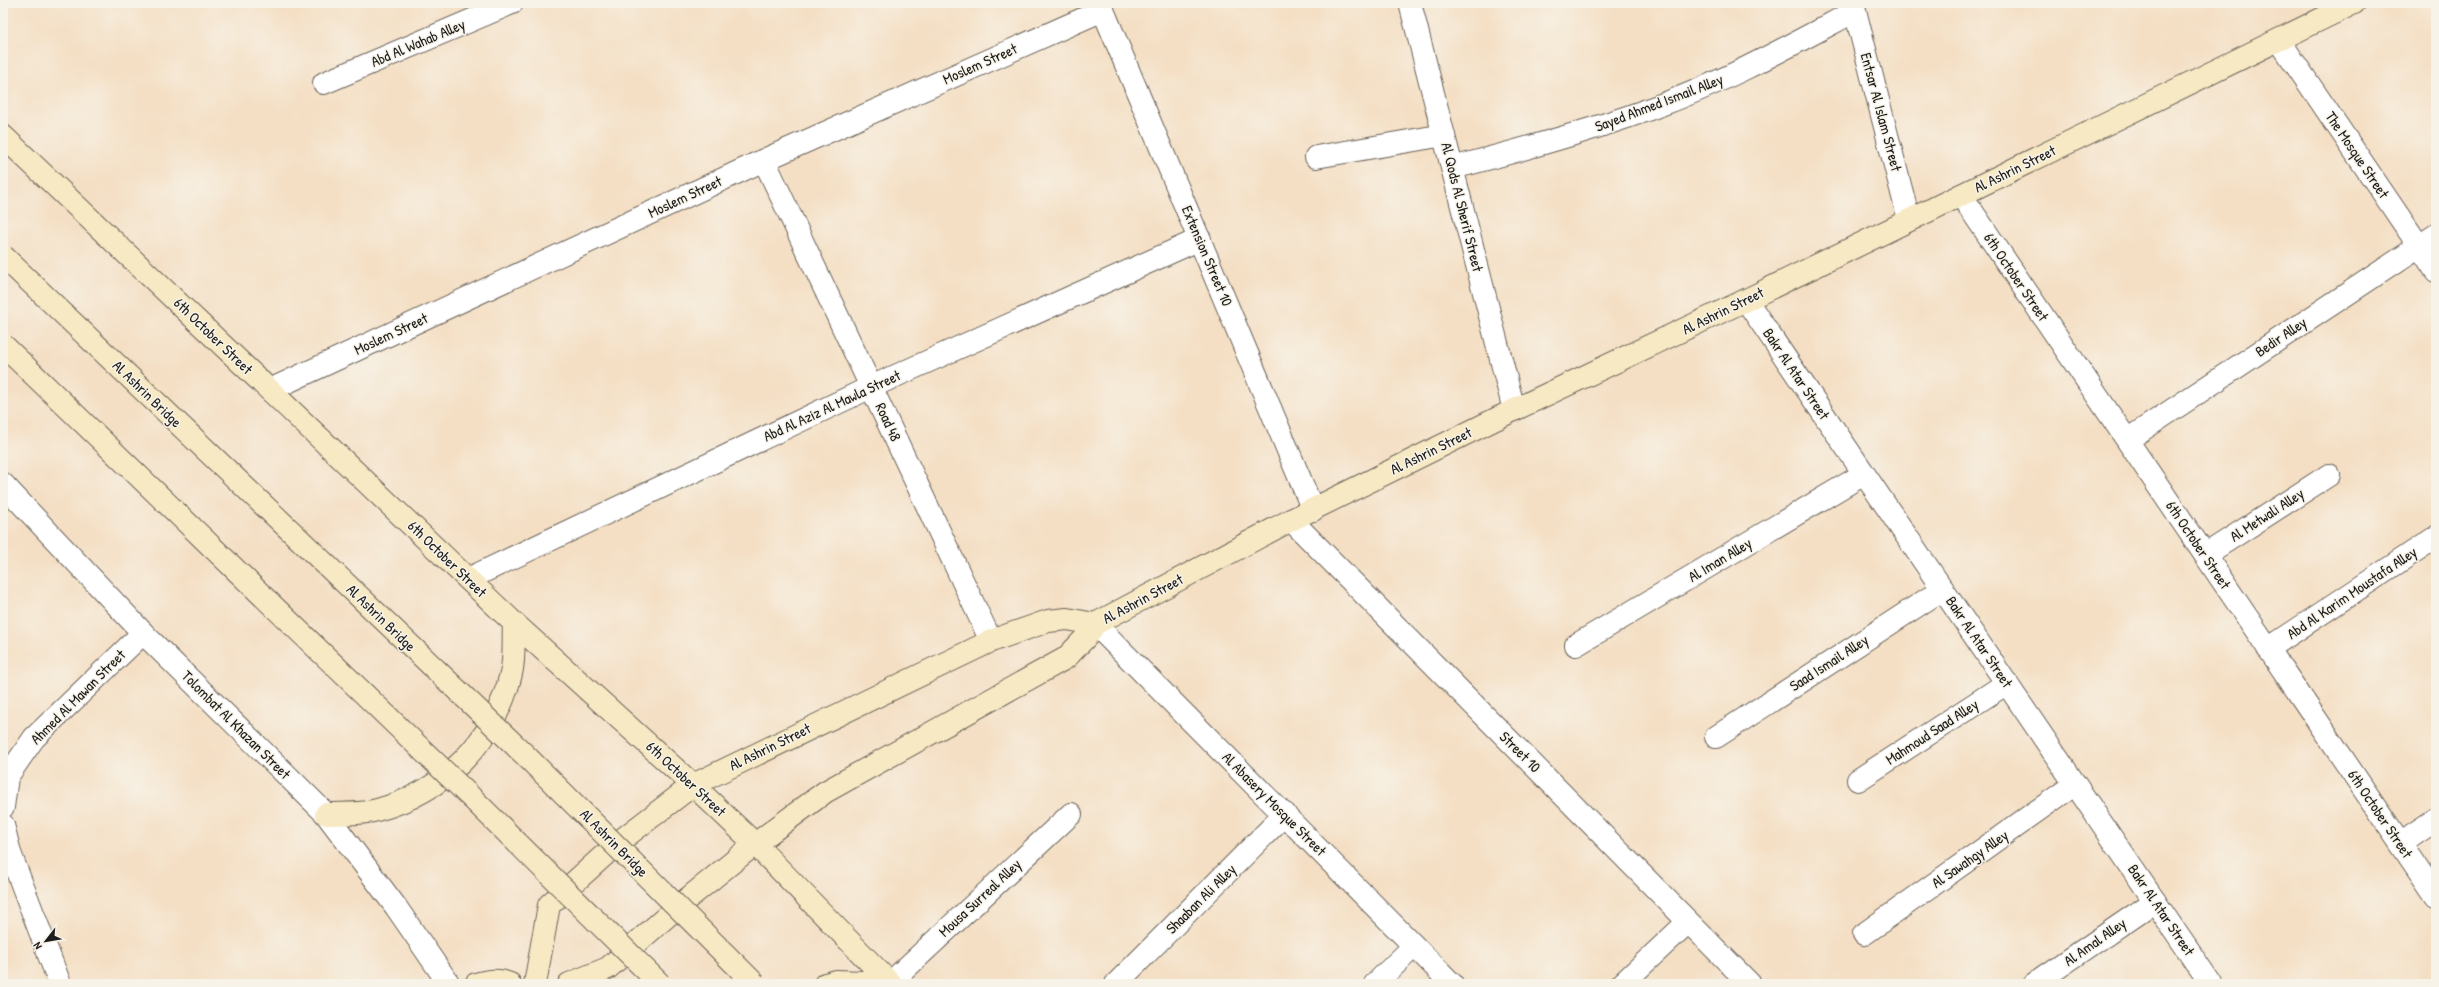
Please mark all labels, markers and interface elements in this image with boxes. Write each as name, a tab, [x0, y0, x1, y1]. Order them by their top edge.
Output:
street label: Abd Al Wahab Alley	[367, 13, 468, 72]
street label: Moslem Street	[939, 37, 1021, 89]
street label: Entsar Al Islam Street	[1856, 50, 1908, 174]
street label: Sayed Ahmed Ismail Alley	[1592, 68, 1726, 137]
street label: The Mosque Street	[2321, 107, 2395, 203]
street label: Al Ashrin Street	[1970, 139, 2060, 197]
street label: Al Qods Al Sherif Street	[1436, 140, 1489, 275]
street label: Moslem Street	[644, 170, 726, 223]
street label: Extension Street 10	[1177, 202, 1238, 310]
street label: 6th October Street	[1979, 228, 2054, 326]
street label: Al Ashrin Street	[1678, 281, 1768, 339]
street label: 6th October Street	[169, 292, 258, 379]
street label: Moslem Street	[350, 307, 432, 360]
street label: Bedir Alley	[2251, 312, 2311, 362]
street label: Bakr Al Atar Street	[1758, 324, 1835, 424]
street label: Al Ashrin Bridge	[108, 355, 187, 432]
street label: Abd Al Aziz Al Mawla Street	[760, 364, 905, 447]
street label: Road 48	[870, 399, 906, 444]
street label: Al Ashrin Street	[1386, 421, 1476, 479]
street label: Al Metwali Alley	[2226, 483, 2308, 546]
street label: 6th October Street	[2161, 496, 2236, 594]
street label: 6th October Street	[403, 515, 492, 602]
street label: Al Iman Alley	[1684, 532, 1755, 587]
street label: Abd Al Karim Moustafa Alley	[2283, 541, 2421, 644]
street label: Al Ashrin Street	[1099, 568, 1187, 629]
street label: Al Ashrin Bridge	[342, 579, 421, 656]
street label: Bakr Al Atar Street	[1941, 592, 2018, 692]
street label: Saad Ismail Alley	[1785, 629, 1872, 696]
street label: Ahmed Al Mawan Street	[25, 644, 130, 749]
street label: Tolombat Al Khazan Street	[177, 666, 296, 784]
street label: Mahmoud Saad Alley	[1881, 694, 1982, 769]
street label: Al Ashrin Street	[725, 717, 815, 775]
street label: Street 10	[1495, 726, 1546, 777]
street label: 6th October Street	[642, 736, 732, 822]
street label: Al Abasery Mosque Street	[1218, 747, 1332, 861]
street label: 6th October Street	[2343, 765, 2418, 863]
street label: Al Ashrin Bridge	[576, 804, 653, 881]
street label: Al Sawahgy Alley	[1927, 824, 2012, 893]
street label: Mousa Surreal Alley	[934, 854, 1026, 941]
street label: Shaaban Ali Alley	[1161, 859, 1240, 938]
street label: Bakr Al Atar Street	[2123, 860, 2200, 960]
street label: Al Amal Alley	[2059, 912, 2130, 971]
north arrow	[26, 921, 66, 961]
text: N	[30, 940, 45, 952]

